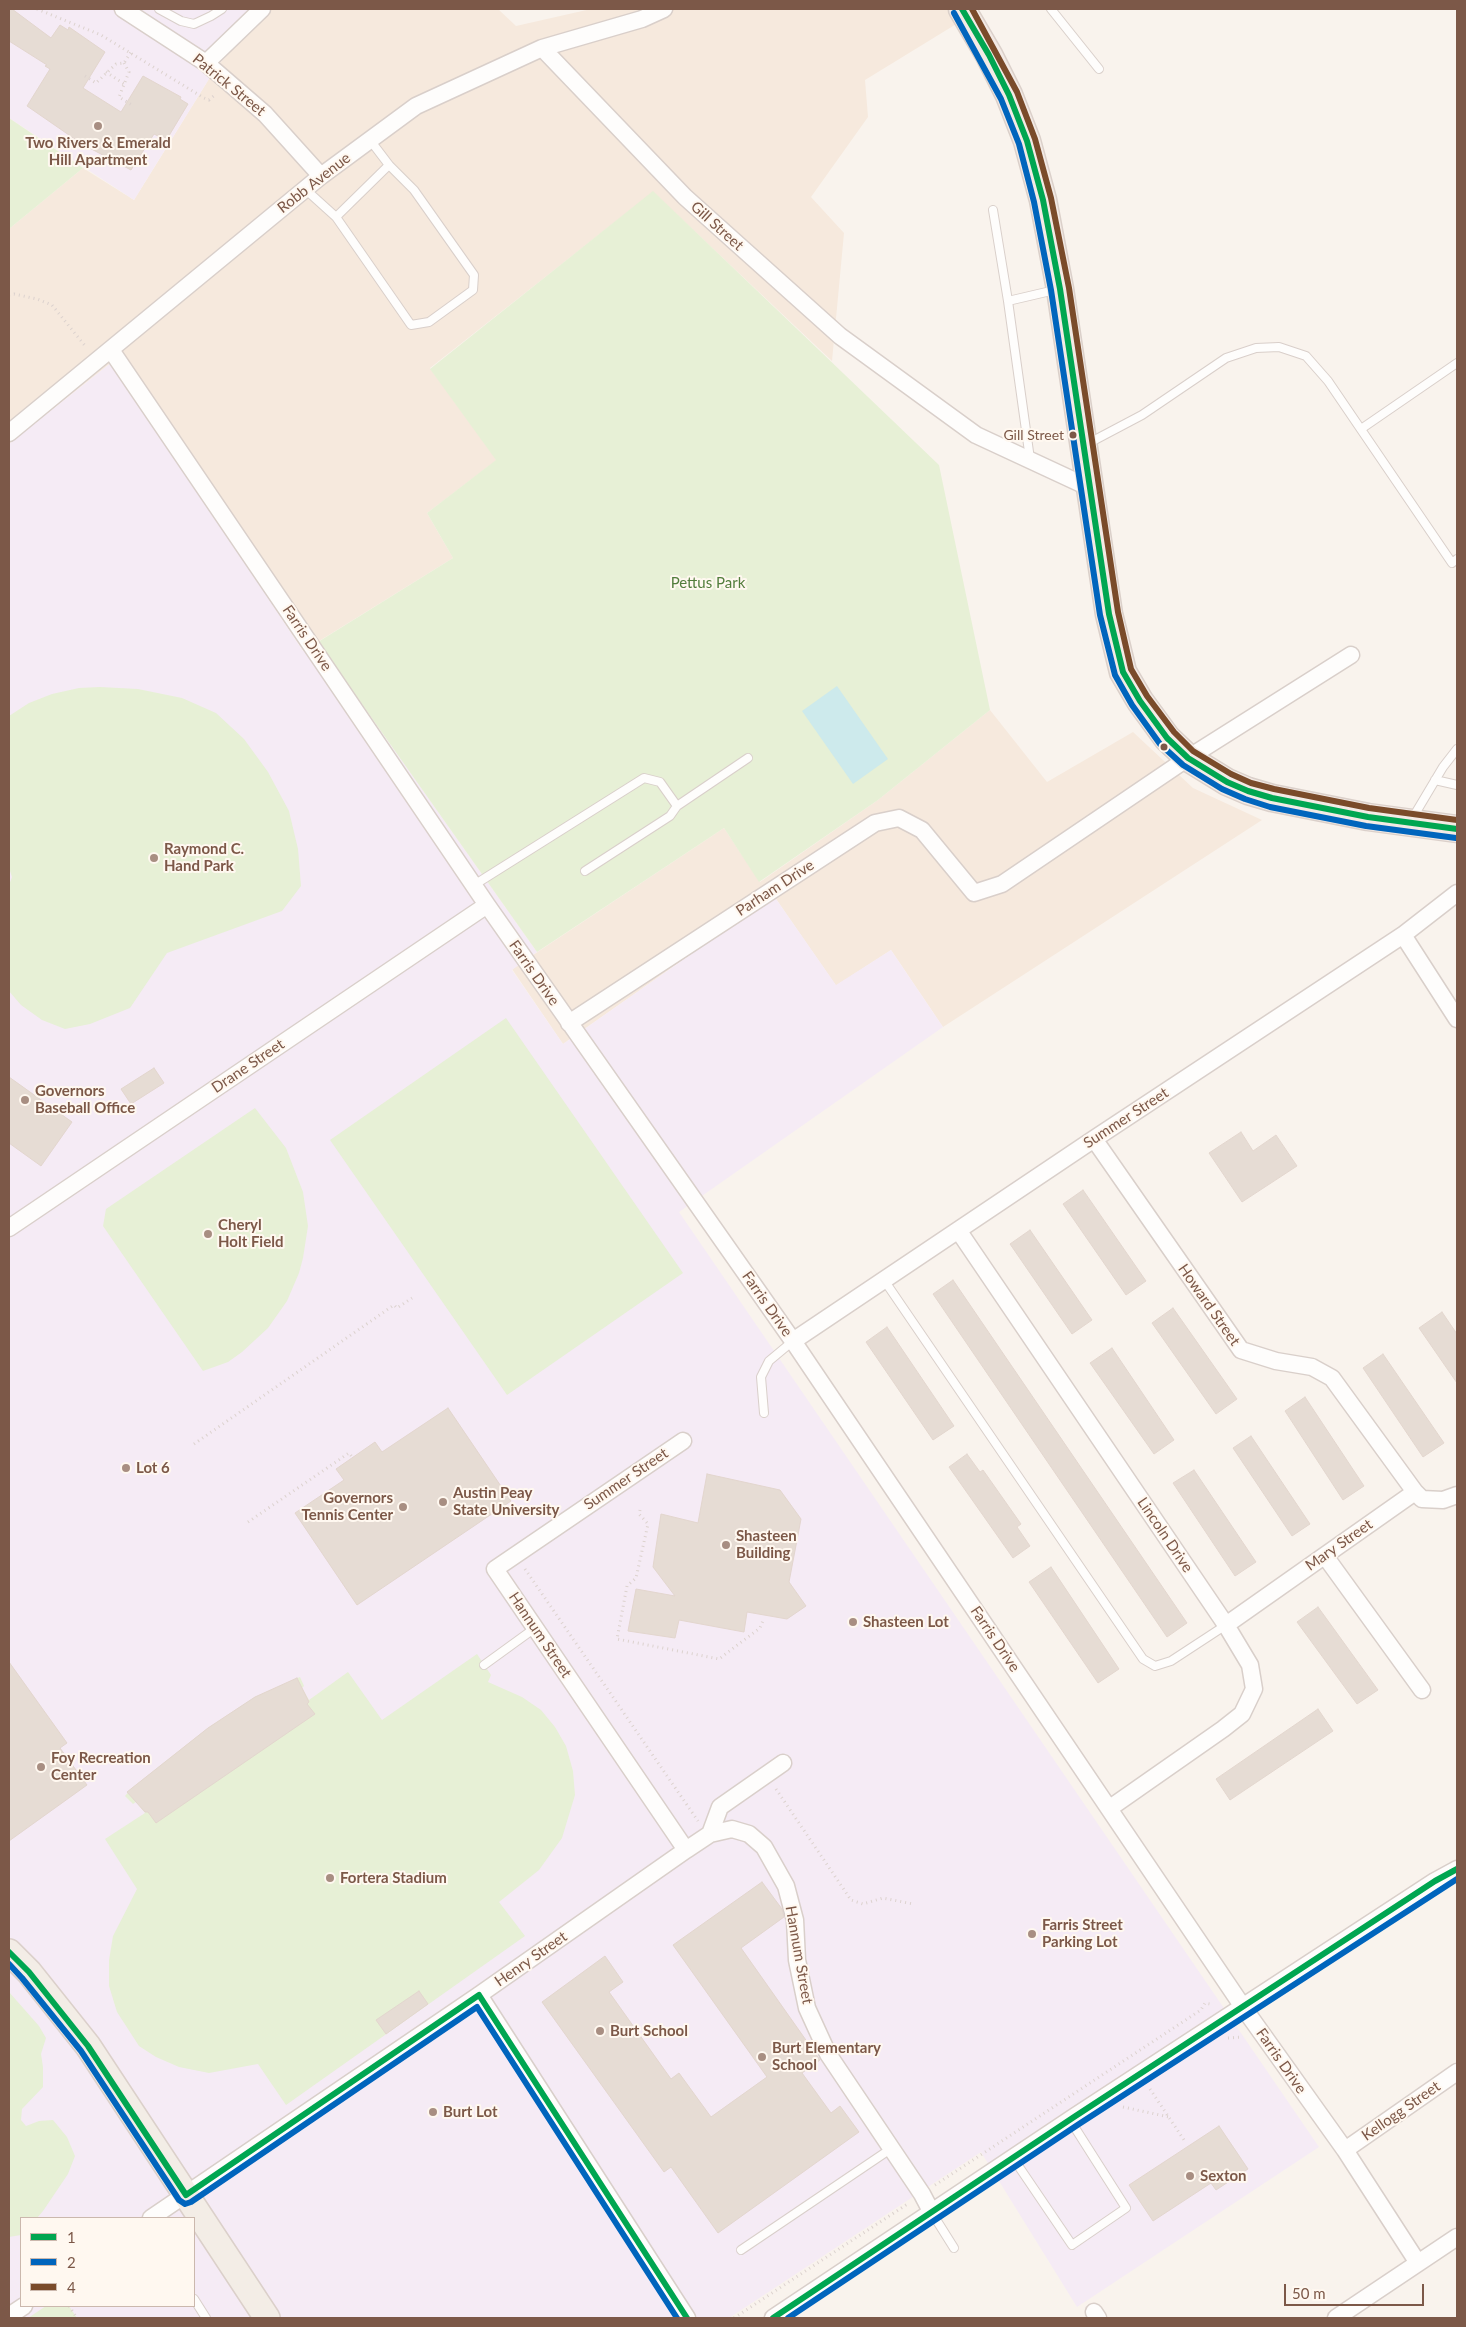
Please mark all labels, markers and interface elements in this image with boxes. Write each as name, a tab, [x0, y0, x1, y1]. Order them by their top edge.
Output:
street label: Patrick Street	[189, 50, 269, 120]
marker: Two Rivers & Emerald Hill Apartment	[92, 120, 104, 132]
place label: Two Rivers & Emerald Hill Apartment	[25, 134, 171, 169]
street label: Robb Avenue	[274, 149, 354, 217]
street label: Gill Street	[687, 198, 747, 254]
place label: Gill Street	[1003, 427, 1064, 443]
marker: Gill Street	[1068, 430, 1078, 440]
park label: Pettus Park	[671, 574, 745, 592]
street label: Farris Drive	[278, 602, 336, 674]
unlabelled marker	[1159, 742, 1169, 752]
place label: Raymond C. Hand Park	[164, 840, 244, 875]
marker: Raymond C. Hand Park	[148, 852, 160, 864]
street label: Parham Drive	[733, 856, 817, 920]
street label: Farris Drive	[505, 937, 563, 1009]
street label: Drane Street	[208, 1035, 288, 1097]
place label: Governors Baseball Office	[35, 1082, 135, 1117]
street label: Summer Street	[1080, 1084, 1172, 1152]
marker: Governors Baseball Office	[19, 1094, 31, 1106]
place label: Cheryl Holt Field	[218, 1216, 283, 1251]
marker: Cheryl Holt Field	[202, 1228, 214, 1240]
street label: Howard Street	[1174, 1261, 1244, 1349]
street label: Farris Drive	[738, 1268, 796, 1340]
street label: Summer Street	[580, 1444, 672, 1514]
place label: Lot 6	[136, 1459, 170, 1477]
marker: Lot 6	[120, 1462, 132, 1474]
place label: Austin Peay State University	[453, 1484, 559, 1519]
place label: Governors Tennis Center	[302, 1489, 393, 1524]
street label: Lincoln Drive	[1133, 1494, 1197, 1576]
marker: Austin Peay State University	[437, 1496, 449, 1508]
marker: Governors Tennis Center	[397, 1501, 409, 1513]
street label: Mary Street	[1302, 1515, 1376, 1575]
place label: Shasteen Building	[736, 1527, 797, 1562]
marker: Shasteen Building	[720, 1539, 732, 1551]
street label: Hannum Street	[505, 1589, 575, 1681]
street label: Farris Drive	[966, 1603, 1024, 1675]
place label: Shasteen Lot	[863, 1613, 949, 1631]
marker: Shasteen Lot	[847, 1616, 859, 1628]
place label: Foy Recreation Center	[51, 1749, 151, 1784]
marker: Foy Recreation Center	[35, 1761, 47, 1773]
place label: Fortera Stadium	[340, 1869, 447, 1887]
marker: Fortera Stadium	[324, 1872, 336, 1884]
street label: Hannum Street	[782, 1904, 816, 2006]
place label: Farris Street Parking Lot	[1042, 1916, 1123, 1951]
street label: Henry Street	[491, 1928, 571, 1990]
marker: Farris Street Parking Lot	[1026, 1928, 1038, 1940]
place label: Burt School	[610, 2022, 688, 2040]
marker: Burt School	[594, 2025, 606, 2037]
street label: Farris Drive	[1252, 2025, 1310, 2097]
place label: Burt Elementary School	[772, 2039, 881, 2074]
marker: Burt Elementary School	[756, 2051, 768, 2063]
street label: Kellogg Street	[1358, 2077, 1444, 2145]
place label: Burt Lot	[443, 2103, 497, 2121]
marker: Burt Lot	[427, 2106, 439, 2118]
place label: Sexton	[1200, 2167, 1247, 2185]
marker: Sexton	[1184, 2170, 1196, 2182]
legend	[20, 2217, 195, 2307]
text: 1	[67, 2228, 76, 2246]
text: 2	[67, 2253, 76, 2271]
scale bar	[1286, 2274, 1426, 2306]
text: 4	[67, 2278, 76, 2296]
text: 50 m	[1292, 2284, 1326, 2302]

